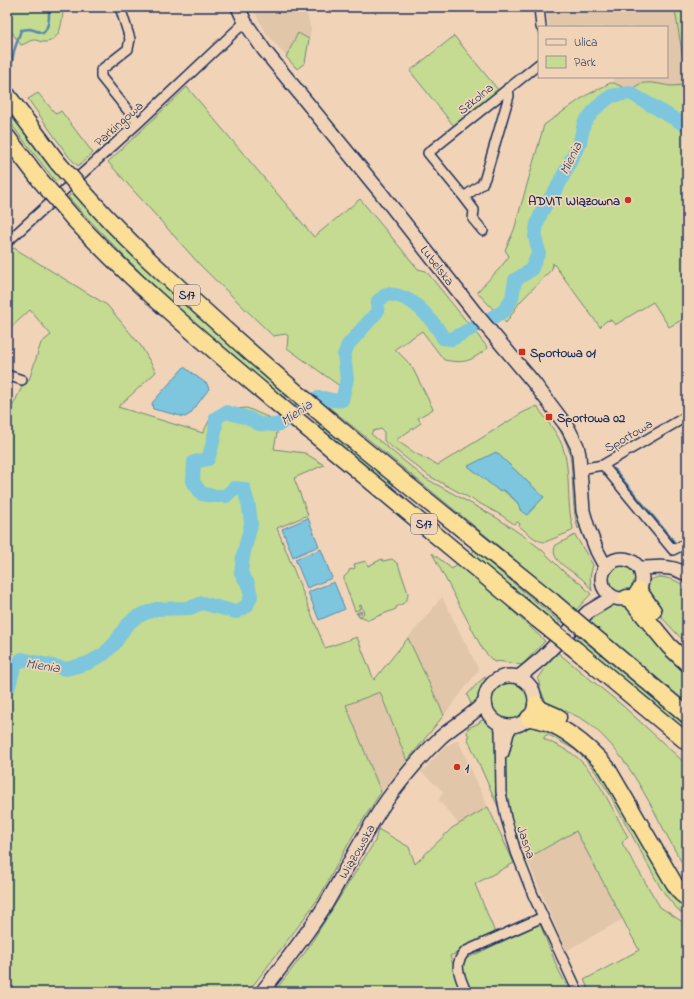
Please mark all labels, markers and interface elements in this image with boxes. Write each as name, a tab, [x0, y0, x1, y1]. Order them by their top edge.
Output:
legend	[538, 26, 668, 78]
text: Ulica	[574, 34, 598, 52]
text: Park	[574, 54, 596, 72]
street label: Szkolna	[454, 79, 498, 120]
street label: Parkingowa	[90, 97, 148, 152]
water label: Mienia	[554, 138, 588, 179]
place label: ADVIT Wiązowna	[528, 192, 620, 211]
marker: ADVIT Wiązowna	[623, 195, 633, 205]
street label: Lubelska	[415, 242, 459, 290]
road number: S17	[174, 285, 200, 305]
place label: Sportowa 01	[530, 344, 597, 363]
marker: Sportowa 01	[517, 347, 527, 357]
water label: Mienia	[277, 395, 317, 432]
place label: Sportowa 02	[557, 409, 626, 428]
marker: Sportowa 02	[544, 412, 554, 422]
street label: Sportowa	[601, 415, 656, 458]
road number: S17	[411, 514, 437, 534]
water label: Mienia	[24, 654, 62, 679]
place label: 1	[465, 759, 470, 778]
marker: 1	[452, 762, 462, 772]
street label: Wiązowska	[334, 821, 381, 883]
street label: Jasna	[511, 824, 540, 861]

